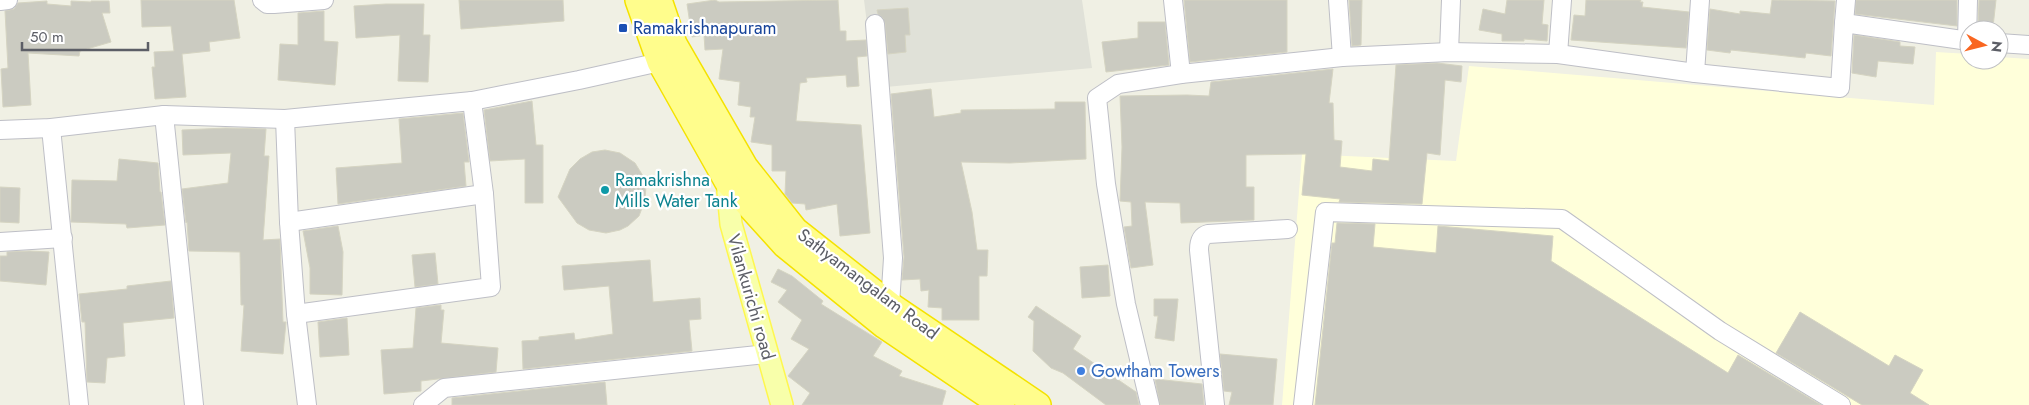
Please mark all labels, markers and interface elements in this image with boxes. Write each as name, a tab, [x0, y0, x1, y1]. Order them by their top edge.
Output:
place label: Ramakrishnapuram	[633, 15, 777, 41]
scale bar	[22, 20, 149, 52]
north arrow	[1959, 20, 2009, 70]
marker: Ramakrishnapuram	[617, 22, 629, 34]
text: 50 m	[30, 26, 64, 48]
text: N	[1986, 40, 2008, 53]
place label: Ramakrishna Mills Water Tank	[615, 167, 738, 214]
marker: Ramakrishna Mills Water Tank	[599, 184, 611, 196]
street label: Sathyamangalam Road	[792, 222, 944, 346]
street label: Vilankurichi road	[721, 231, 781, 363]
place label: Gowtham Towers	[1091, 358, 1219, 384]
marker: Gowtham Towers	[1075, 365, 1087, 377]

